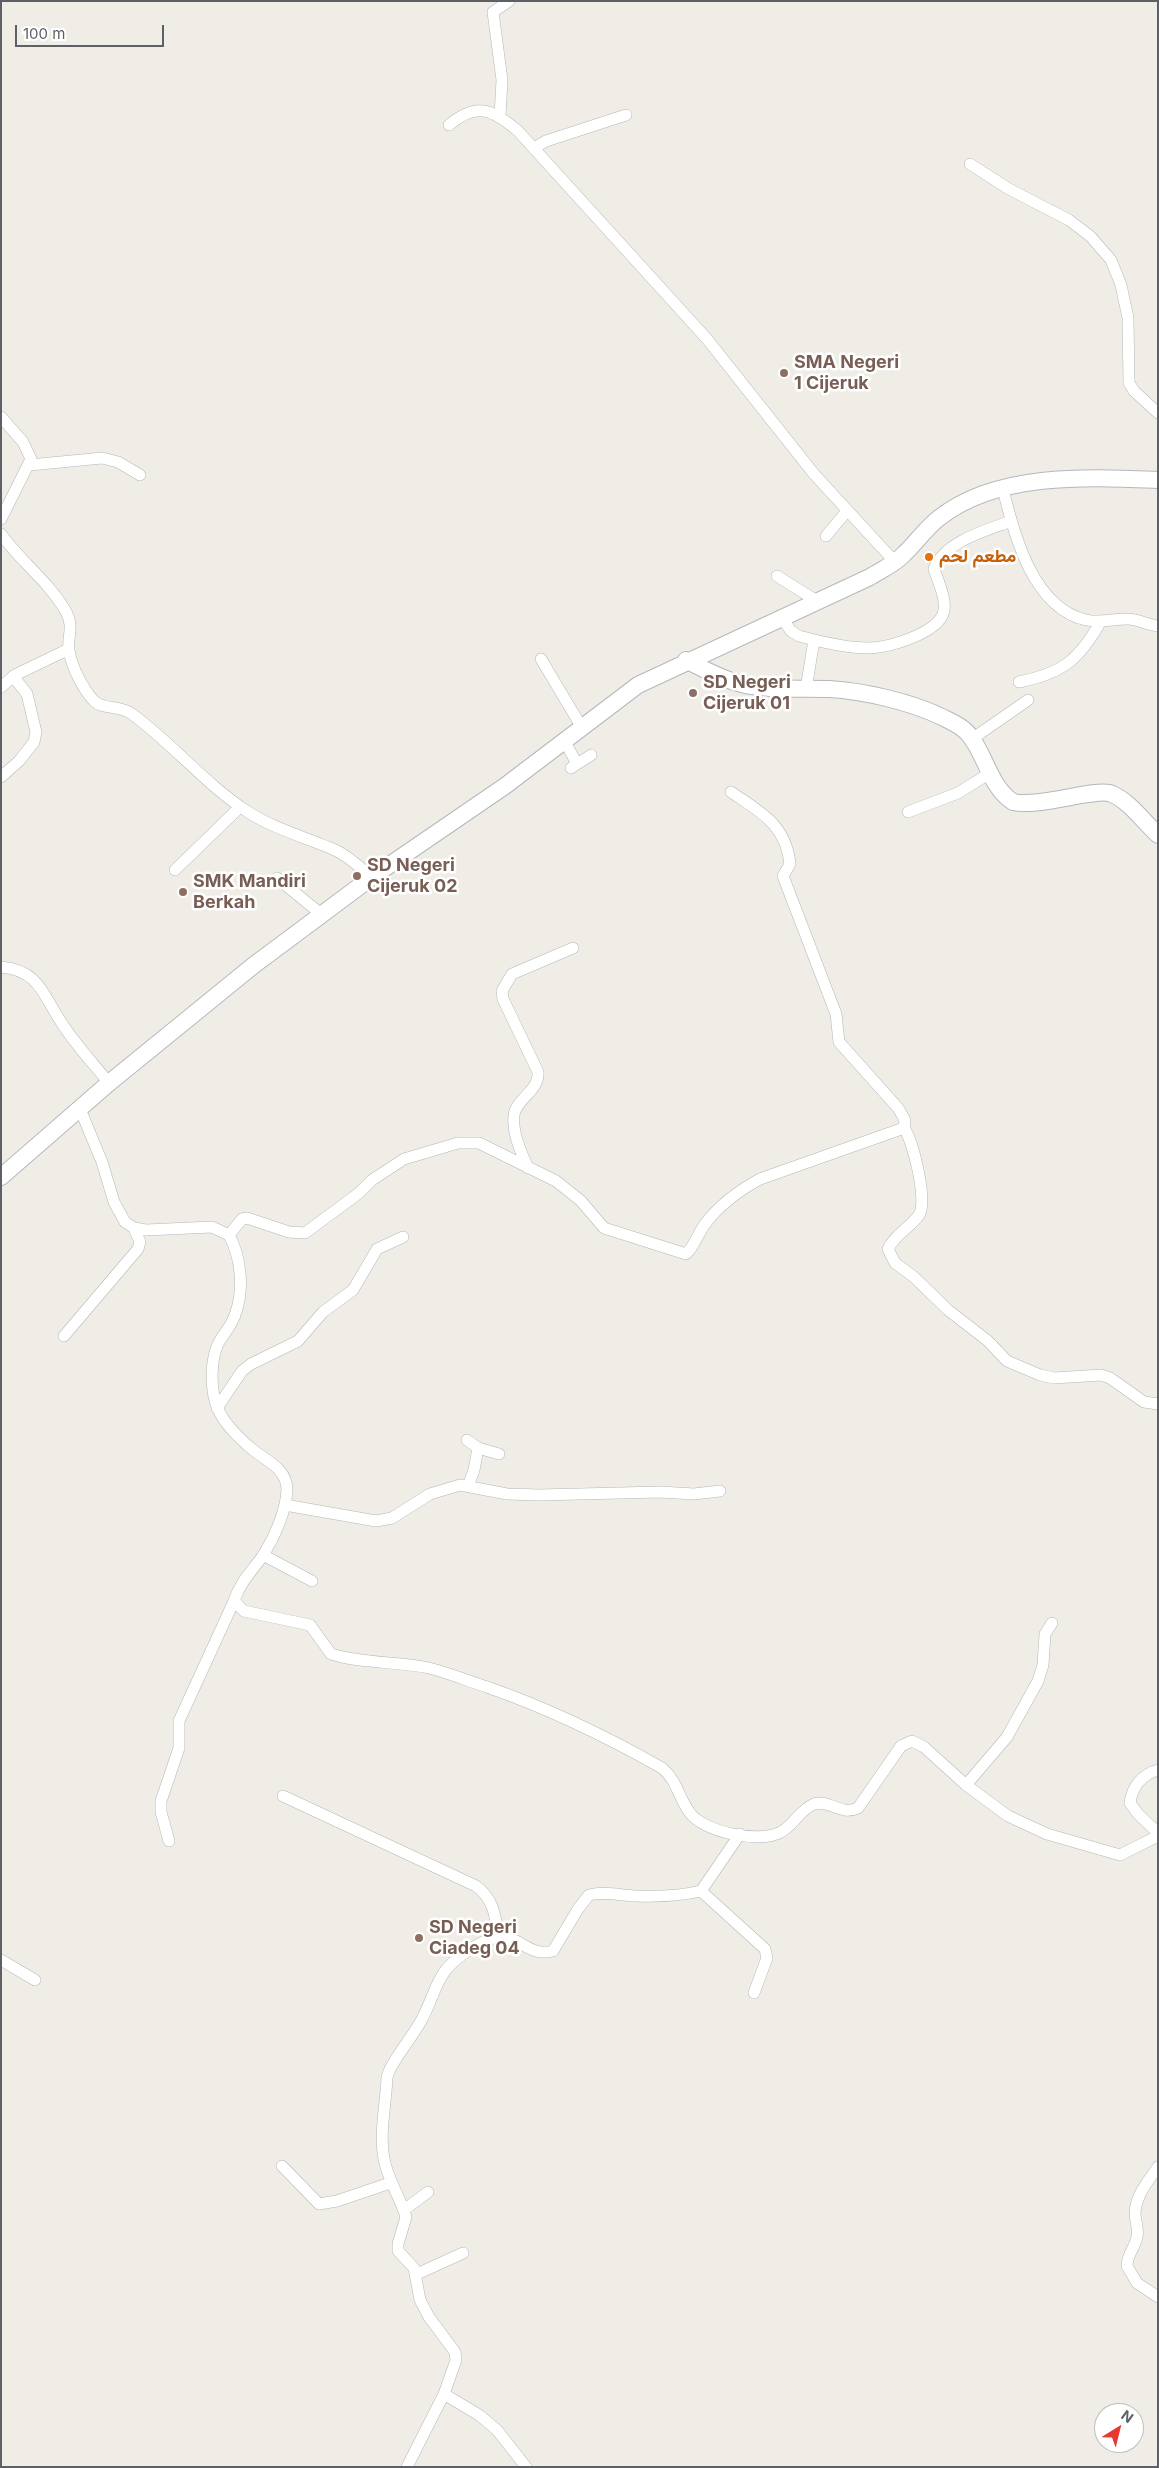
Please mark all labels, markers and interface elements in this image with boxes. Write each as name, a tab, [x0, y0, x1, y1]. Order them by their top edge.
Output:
scale bar	[18, 15, 166, 47]
text: 100 m	[23, 24, 65, 43]
place label: SMA Negeri 1 Cijeruk	[794, 352, 899, 394]
marker: SMA Negeri 1 Cijeruk	[778, 367, 790, 379]
place label: مطعم لحم	[939, 546, 1016, 568]
marker: مطعم لحم	[923, 551, 935, 563]
place label: SD Negeri Cijeruk 01	[703, 672, 791, 714]
marker: SD Negeri Cijeruk 01	[687, 687, 699, 699]
place label: SD Negeri Cijeruk 02	[367, 855, 458, 898]
marker: SD Negeri Cijeruk 02	[351, 870, 363, 882]
place label: SMK Mandiri Berkah	[193, 871, 306, 914]
marker: SMK Mandiri Berkah	[177, 886, 189, 898]
place label: SD Negeri Ciadeg 04	[429, 1917, 520, 1960]
marker: SD Negeri Ciadeg 04	[413, 1932, 425, 1944]
north arrow	[1094, 2403, 1144, 2453]
text: N	[1118, 2406, 1137, 2426]

